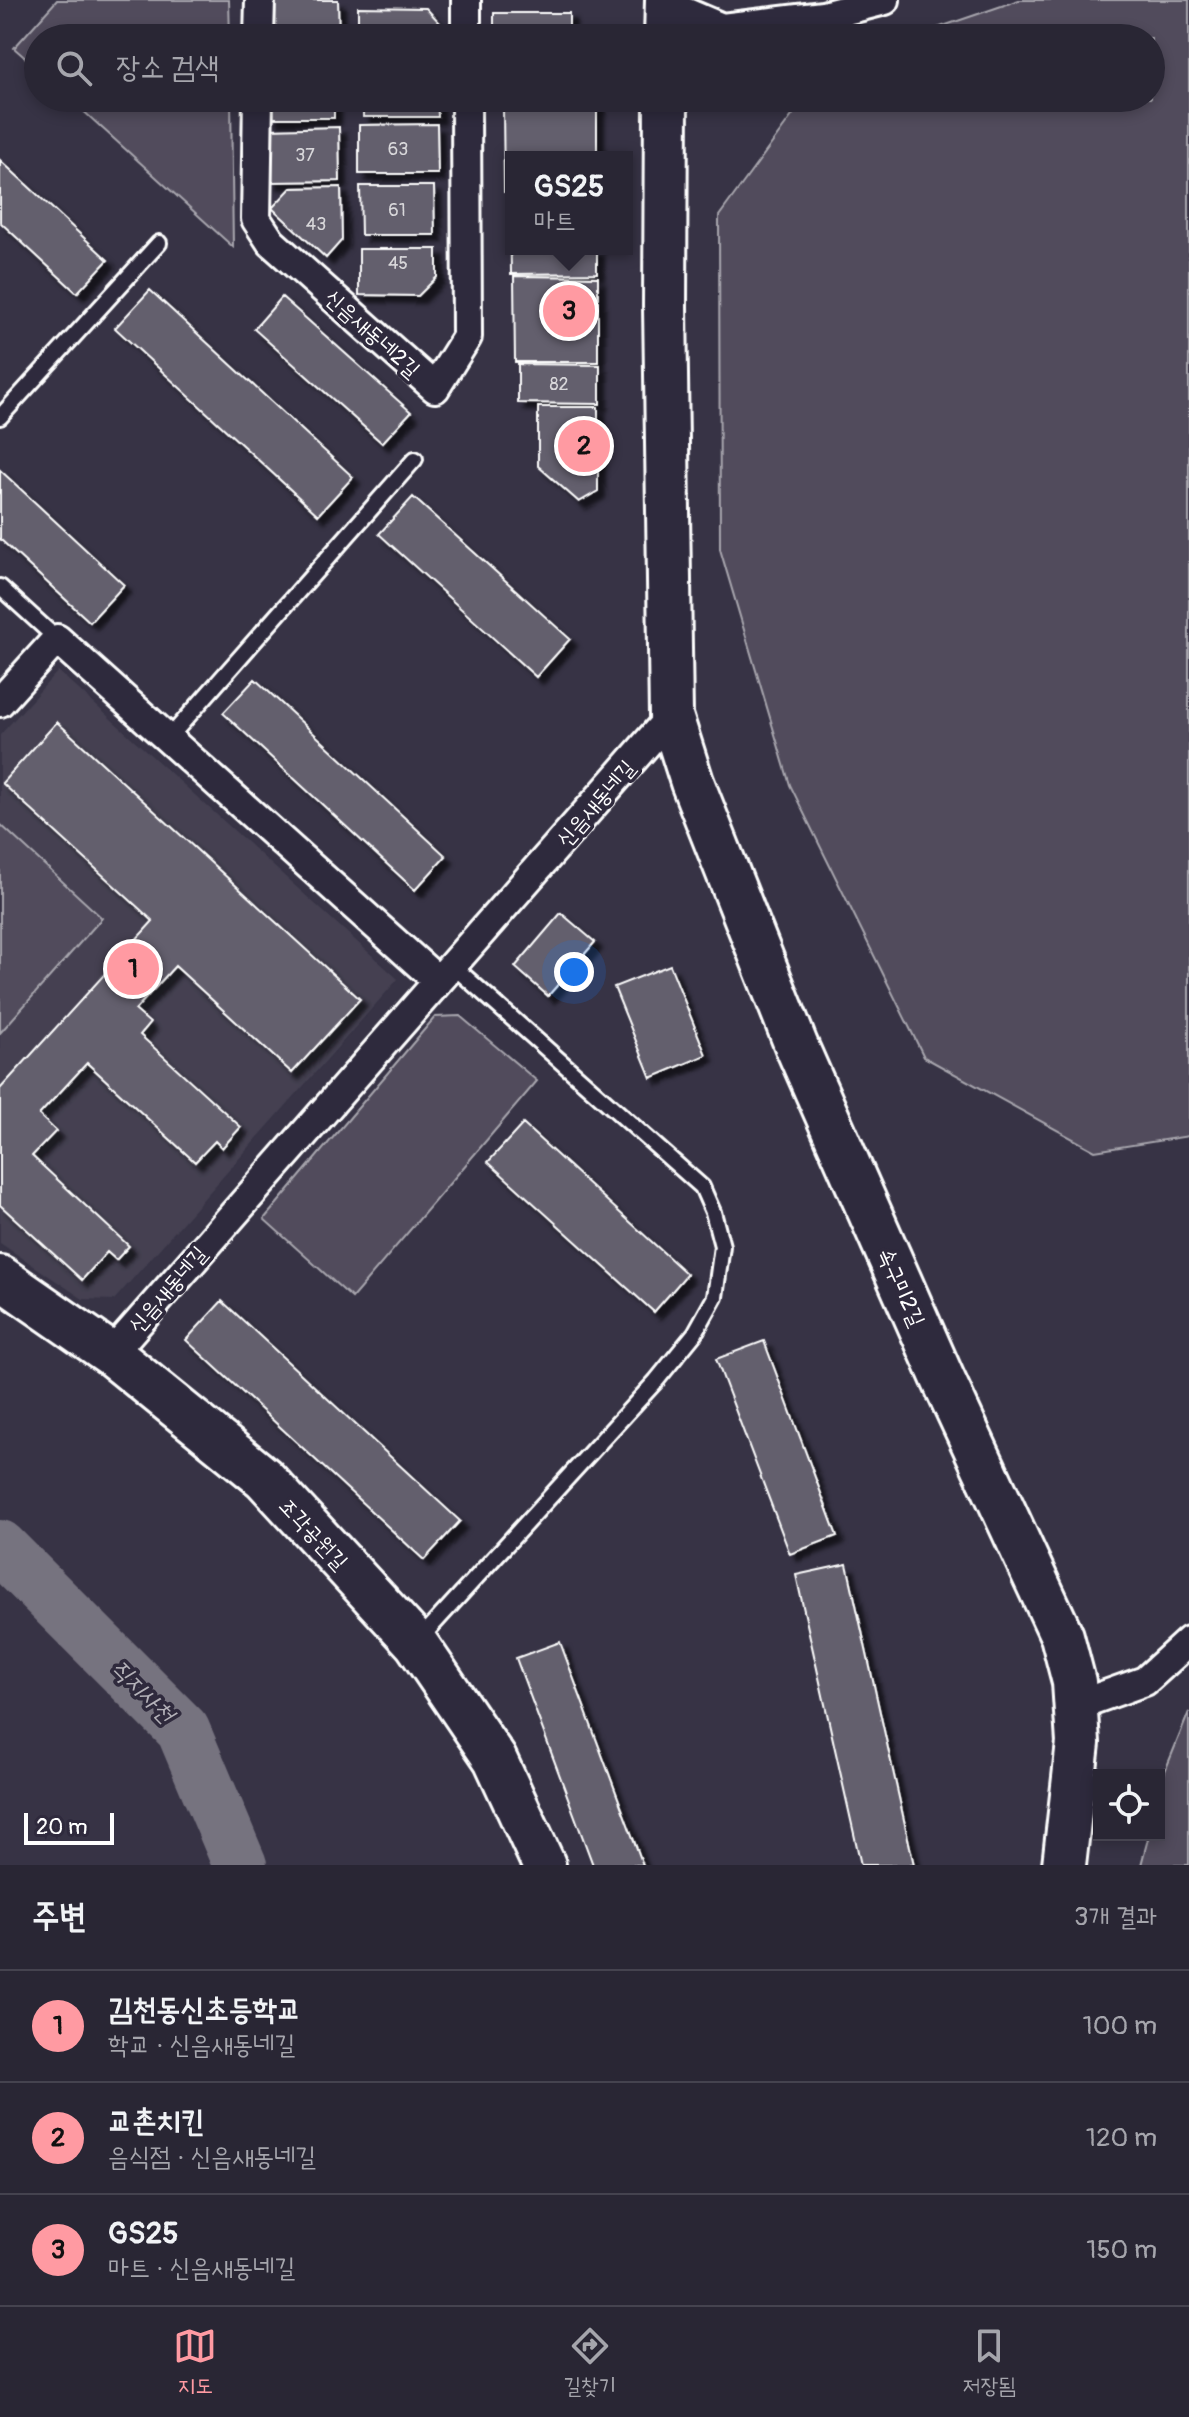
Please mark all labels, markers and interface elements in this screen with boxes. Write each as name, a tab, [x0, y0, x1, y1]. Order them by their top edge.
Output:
search box	[24, 24, 1165, 112]
icon: search	[52, 46, 96, 90]
text: 장소 검색	[116, 49, 219, 86]
house number: 63	[388, 138, 408, 161]
house number: 37	[295, 144, 315, 167]
popup	[505, 151, 633, 255]
text: GS25	[534, 168, 604, 205]
house number: 61	[388, 199, 406, 222]
text: 마트	[534, 205, 576, 237]
house number: 43	[306, 213, 326, 236]
house number: 45	[388, 252, 408, 275]
pin: 3	[543, 281, 595, 341]
street label: 신음새동네2길	[319, 284, 426, 384]
house number: 82	[549, 373, 569, 396]
pin: 2	[558, 416, 610, 476]
street label: 신음새동네길	[550, 754, 641, 853]
pin: 1	[107, 939, 159, 999]
your location	[554, 952, 594, 992]
street label: 신음새동네길	[122, 1240, 213, 1339]
street label: 속구미2길	[871, 1244, 931, 1331]
street label: 조각공원길	[273, 1492, 354, 1576]
water label: 직지사천	[105, 1654, 182, 1731]
map controls	[1093, 1769, 1165, 1841]
button: locate	[1093, 1769, 1165, 1841]
scale bar	[24, 1809, 114, 1845]
text: 20 m	[36, 1813, 88, 1841]
text: 주변	[32, 1895, 87, 1938]
text: 3개 결과	[1074, 1901, 1157, 1933]
text: 김천동신초등학교	[108, 1991, 301, 2028]
text: 1	[53, 2010, 63, 2042]
text: 100 m	[1083, 2010, 1157, 2042]
text: 학교 · 신음새동네길	[108, 2029, 295, 2061]
text: 교촌치킨	[108, 2103, 205, 2140]
text: 2	[51, 2122, 65, 2154]
text: 120 m	[1086, 2122, 1157, 2154]
text: 음식점 · 신음새동네길	[108, 2141, 316, 2173]
text: GS25	[108, 2215, 178, 2252]
text: 3	[51, 2234, 65, 2266]
text: 150 m	[1086, 2234, 1157, 2266]
text: 마트 · 신음새동네길	[108, 2252, 295, 2284]
tab: 지도	[173, 2324, 217, 2400]
tab: 길찾기	[563, 2324, 616, 2400]
tab: 저장됨	[963, 2324, 1016, 2400]

